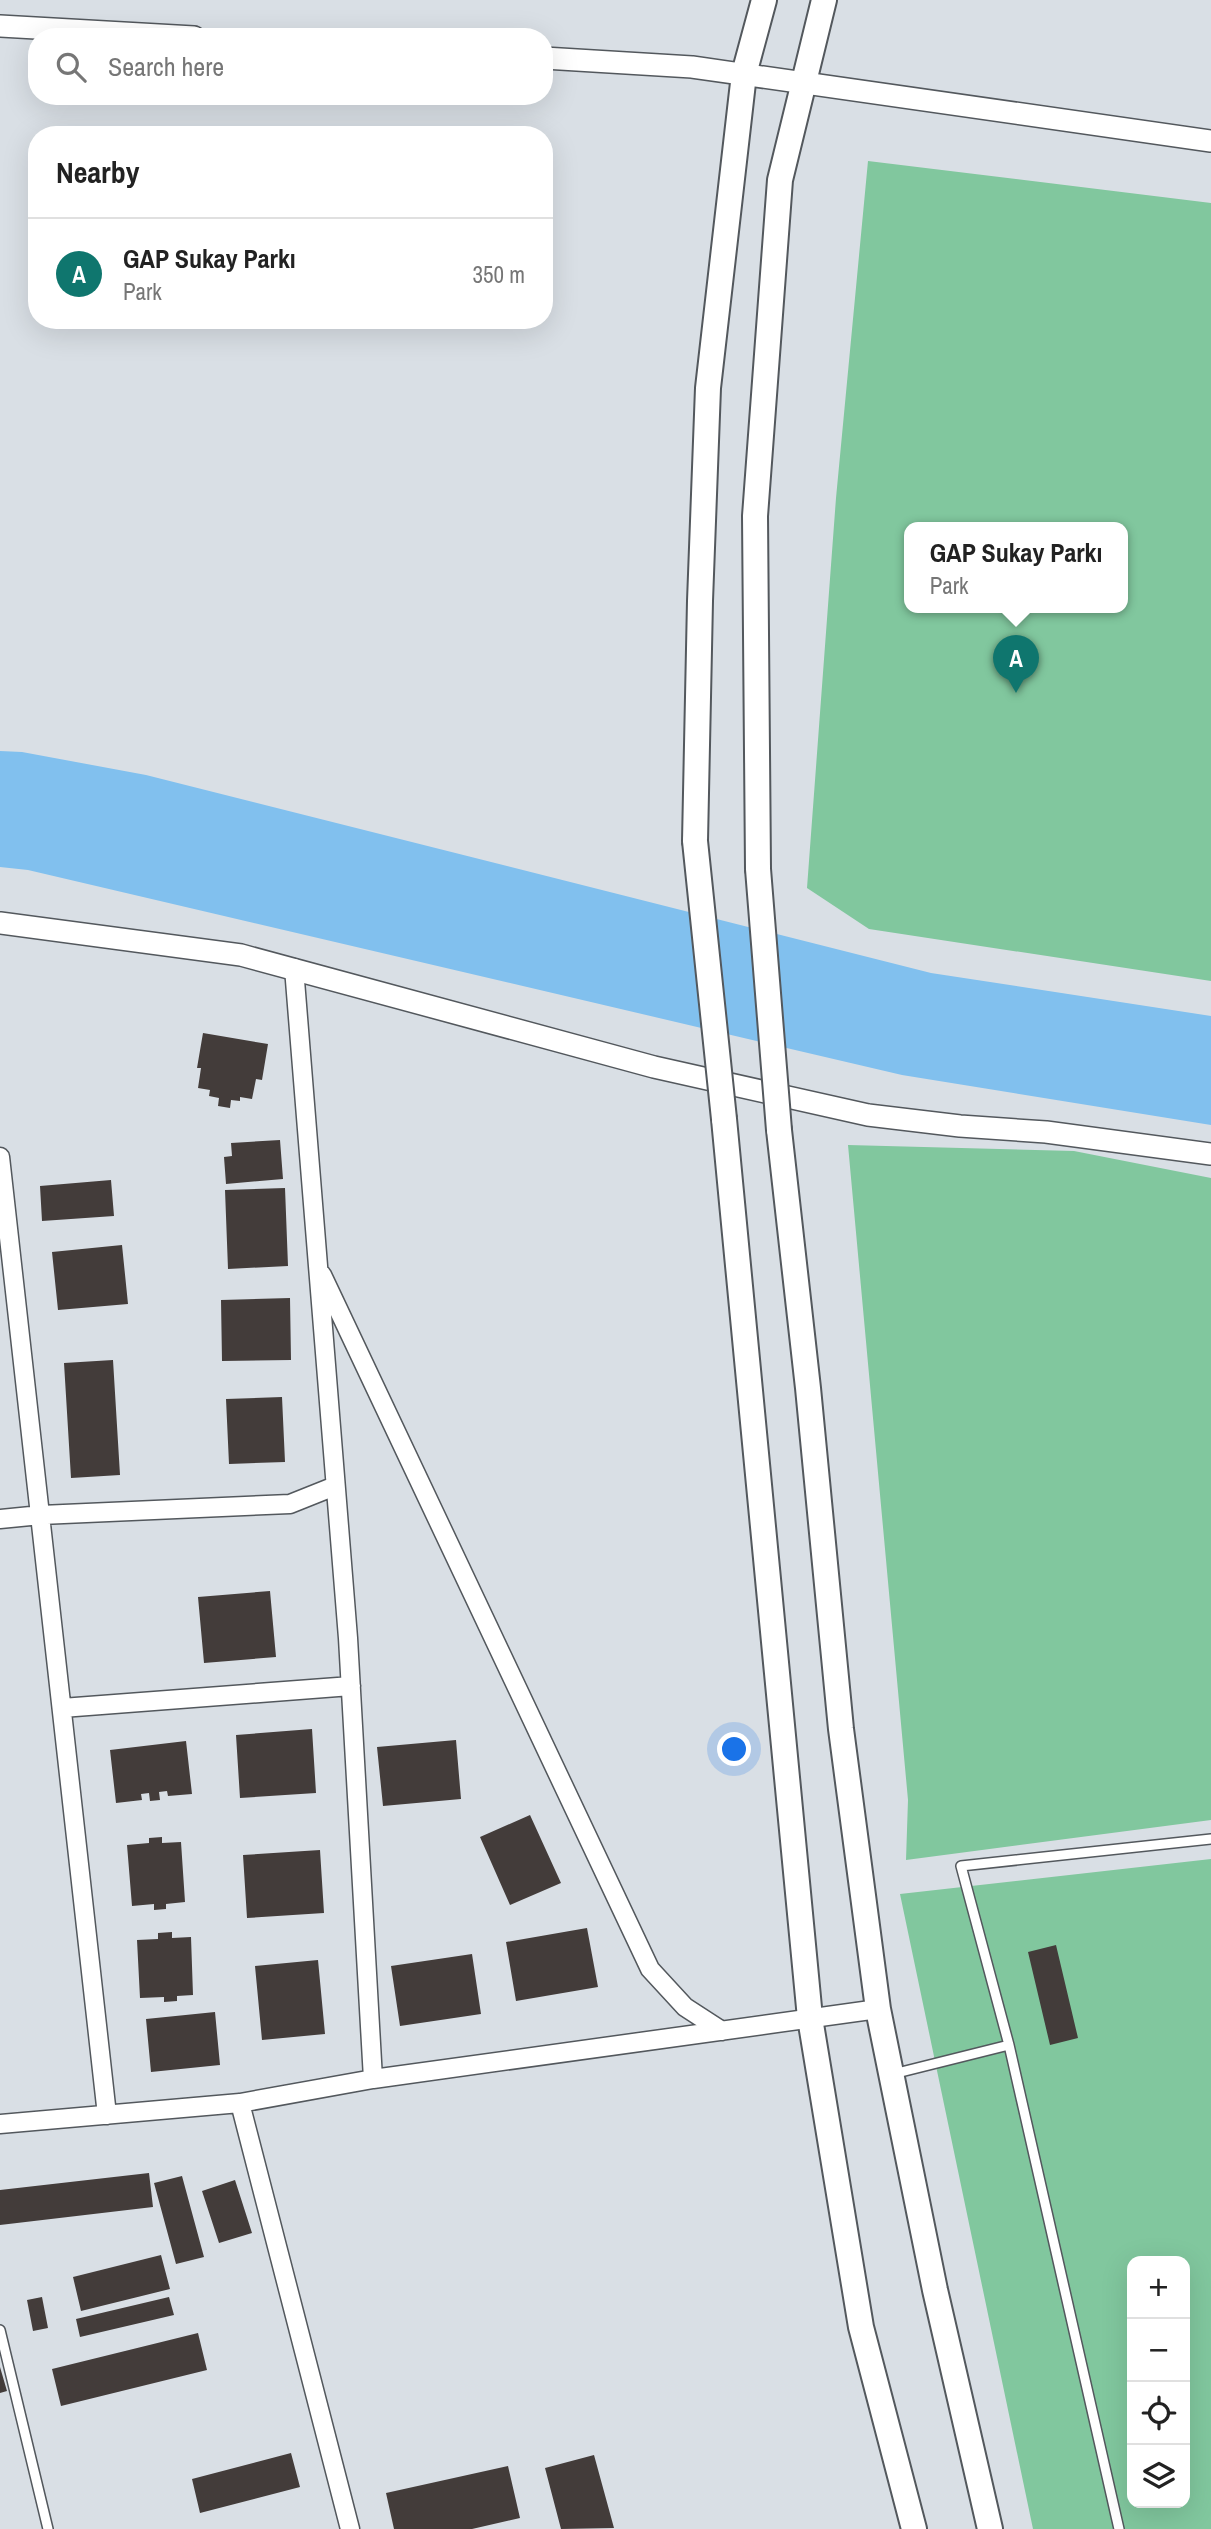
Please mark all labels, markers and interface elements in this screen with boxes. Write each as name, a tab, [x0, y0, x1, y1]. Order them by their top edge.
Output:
search box	[28, 28, 553, 105]
icon: search	[52, 48, 90, 86]
text: Search here	[108, 49, 224, 84]
text: Nearby	[56, 152, 139, 192]
text: GAP Sukay Parkı	[123, 241, 296, 276]
text: A	[72, 259, 86, 290]
text: 350 m	[473, 259, 525, 290]
text: Park	[123, 276, 162, 307]
popup	[904, 522, 1128, 613]
text: GAP Sukay Parkı	[930, 535, 1102, 570]
text: Park	[930, 570, 968, 601]
pin: A	[993, 635, 1039, 693]
your location	[717, 1732, 751, 1766]
map controls	[1127, 2256, 1190, 2508]
button: +	[1127, 2256, 1190, 2319]
button: −	[1127, 2319, 1190, 2382]
button: locate	[1127, 2382, 1190, 2445]
button: layers	[1127, 2445, 1190, 2508]

